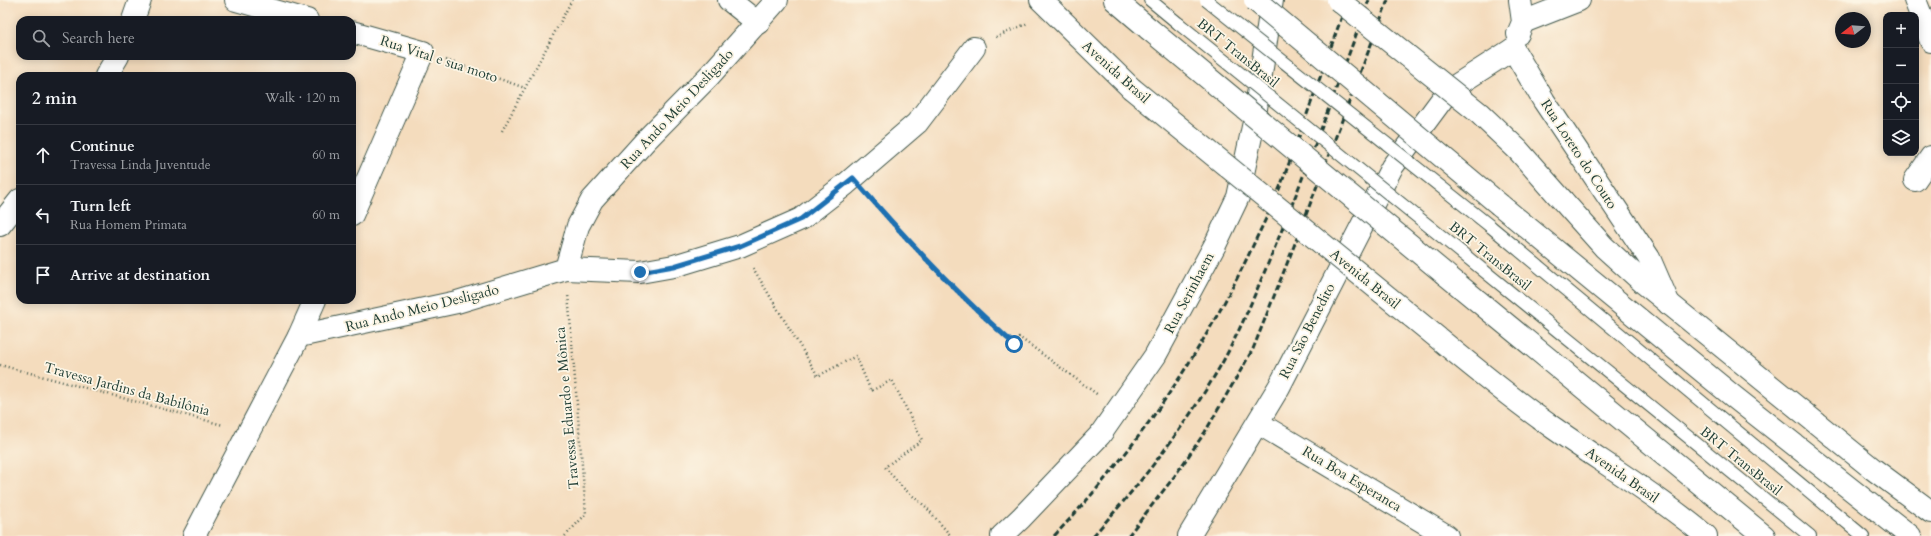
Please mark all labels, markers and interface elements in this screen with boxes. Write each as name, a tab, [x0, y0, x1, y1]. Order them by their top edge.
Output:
north arrow	[1835, 12, 1871, 48]
map controls	[1883, 12, 1919, 156]
button: +	[1883, 12, 1919, 48]
street label: BRT TransBrasil	[1193, 14, 1283, 92]
search box	[16, 16, 356, 60]
icon: search	[30, 27, 52, 49]
text: Search here	[62, 28, 135, 48]
street label: Rua Vital e sua moto	[378, 31, 501, 87]
street label: Avenida Brasil	[1078, 36, 1154, 108]
street label: Rua Ando Meio Desligado	[616, 45, 738, 173]
button: −	[1883, 48, 1919, 84]
button: locate	[1883, 84, 1919, 120]
text: 2 min	[32, 87, 77, 110]
text: Walk · 120 m	[265, 89, 340, 107]
street label: Rua Loreto do Couto	[1536, 95, 1622, 213]
button: layers	[1883, 120, 1919, 156]
text: Continue	[70, 136, 135, 156]
icon: ahead	[32, 144, 54, 166]
text: 60 m	[312, 146, 340, 164]
text: Travessa Linda Juventude	[70, 156, 211, 174]
text: Turn left	[70, 196, 131, 216]
icon: left	[32, 204, 54, 226]
text: 60 m	[312, 206, 340, 224]
text: Rua Homem Primata	[70, 216, 187, 234]
street label: BRT TransBrasil	[1445, 217, 1535, 295]
street label: Avenida Brasil	[1326, 245, 1405, 314]
street label: Rua Serinhaem	[1160, 249, 1218, 337]
route end	[631, 263, 649, 281]
icon: arrive	[32, 264, 54, 286]
text: Arrive at destination	[70, 265, 210, 285]
street label: Rua Sāo Benedito	[1275, 279, 1340, 382]
street label: Rua Ando Meio Desligado	[343, 280, 501, 336]
street label: Travessa Eduardo e Mônica	[550, 326, 584, 490]
route start	[1005, 335, 1023, 353]
street label: Travessa Jardins da Babilônia	[42, 358, 212, 420]
street label: BRT TransBrasil	[1696, 422, 1786, 500]
street label: Rua Boa Esperanca	[1299, 442, 1405, 516]
street label: Avenida Brasil	[1582, 443, 1663, 508]

